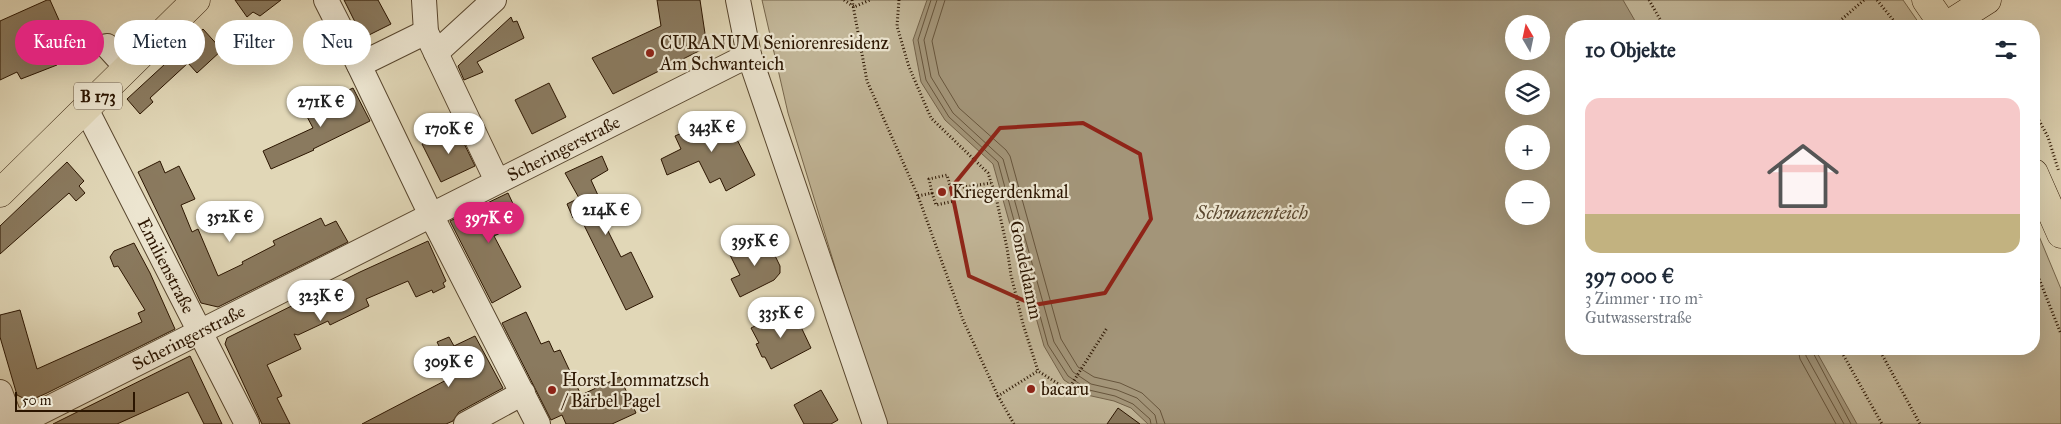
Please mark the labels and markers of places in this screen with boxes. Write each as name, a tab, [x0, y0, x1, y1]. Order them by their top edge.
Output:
place label: CURANUM Seniorenresidenz Am Schwanteich	[659, 32, 889, 75]
marker: CURANUM Seniorenresidenz Am Schwanteich	[644, 47, 656, 59]
pin: 271K €	[280, 86, 362, 128]
pin: 343K €	[671, 110, 753, 153]
pin: 170K €	[408, 112, 490, 155]
place label: Kriegerdenkmal	[952, 181, 1069, 204]
marker: Kriegerdenkmal	[936, 186, 948, 198]
pin: 214K €	[565, 194, 647, 236]
pin: 352K €	[189, 200, 271, 243]
pin: 397K €	[448, 202, 530, 244]
pin: 395K €	[714, 224, 796, 267]
pin: 323K €	[280, 280, 362, 322]
pin: 335K €	[740, 296, 822, 339]
pin: 309K €	[408, 346, 490, 388]
place label: Horst Lommatzsch / Bärbel Pagel	[560, 369, 709, 413]
place label: bacaru	[1041, 378, 1089, 400]
marker: bacaru	[1025, 383, 1037, 395]
marker: Horst Lommatzsch / Bärbel Pagel	[546, 384, 558, 396]

